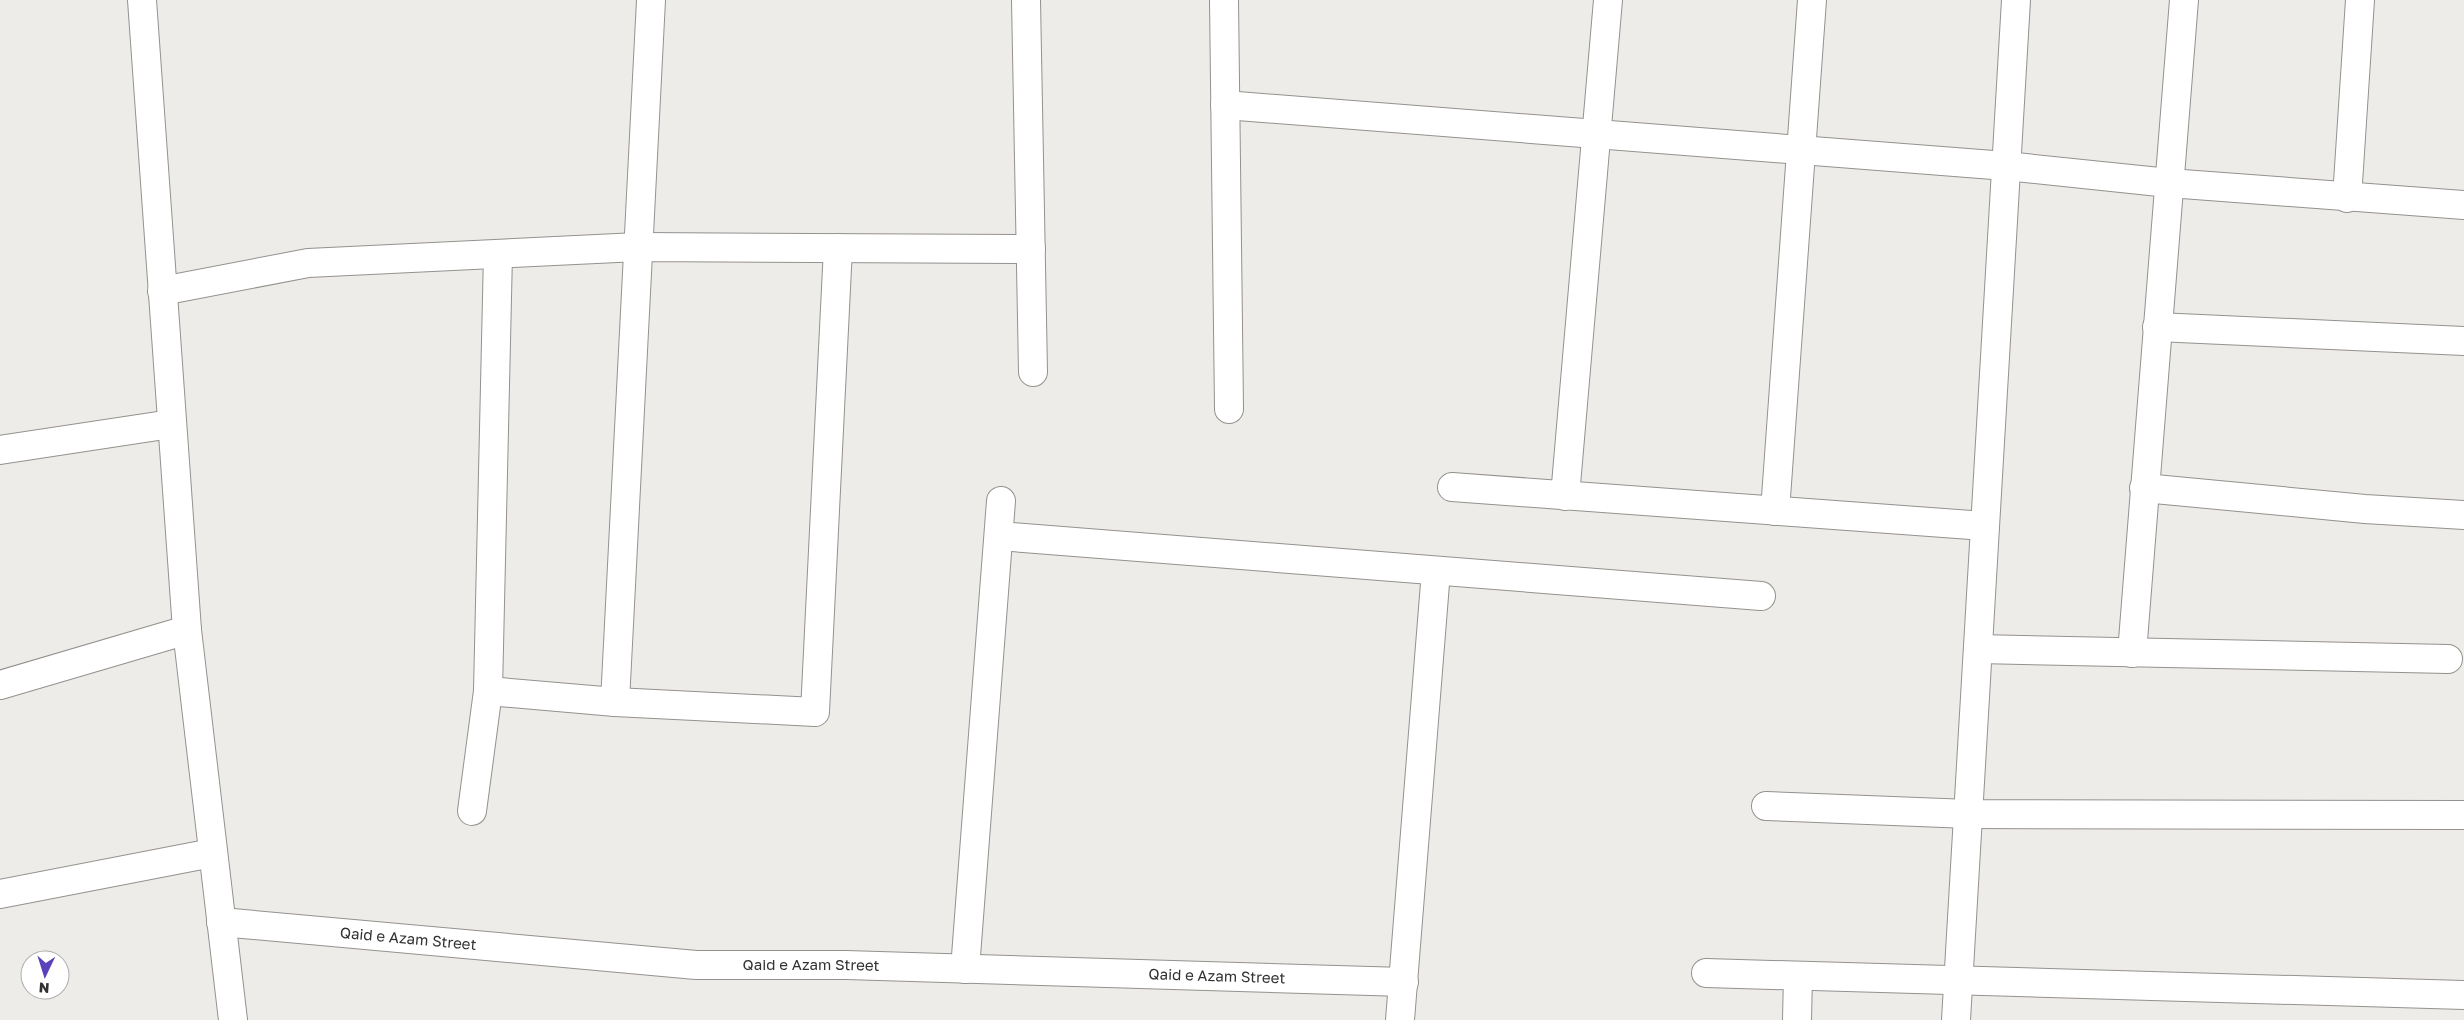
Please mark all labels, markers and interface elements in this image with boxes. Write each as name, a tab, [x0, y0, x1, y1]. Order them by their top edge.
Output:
street label: Qaid e Azam Street	[339, 923, 477, 953]
north arrow	[20, 950, 70, 1000]
street label: Qaid e Azam Street	[743, 955, 880, 974]
street label: Qaid e Azam Street	[1148, 964, 1286, 986]
text: N	[38, 980, 50, 997]

